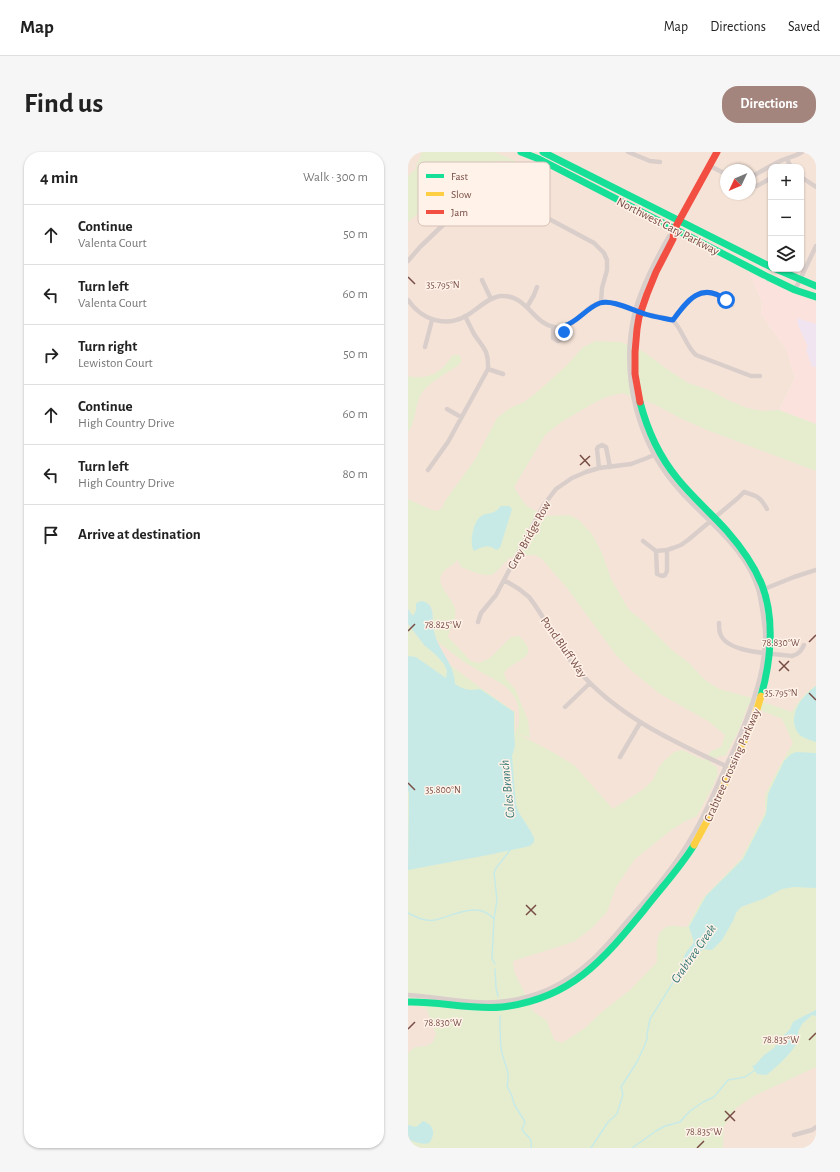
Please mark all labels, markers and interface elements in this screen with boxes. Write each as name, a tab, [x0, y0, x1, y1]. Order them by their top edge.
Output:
text: Map	[20, 18, 54, 37]
text: Map	[664, 20, 688, 34]
text: Directions	[710, 20, 766, 34]
text: Saved	[788, 20, 820, 34]
button: Directions	[722, 86, 816, 123]
text: Find us	[24, 90, 103, 118]
legend	[418, 162, 550, 226]
north arrow	[720, 164, 756, 200]
map controls	[768, 164, 804, 272]
button: +	[768, 164, 804, 200]
text: 4 min	[40, 169, 78, 186]
text: Walk · 300 m	[303, 171, 368, 184]
text: Fast	[451, 171, 469, 182]
text: Slow	[451, 189, 472, 200]
street label: Northwest Cary Parkway	[614, 195, 721, 258]
button: −	[768, 200, 804, 236]
text: Jam	[451, 207, 468, 218]
text: Continue	[78, 219, 133, 234]
icon: ahead	[40, 224, 62, 246]
text: 50 m	[343, 228, 368, 241]
button: layers	[768, 236, 804, 272]
text: Valenta Court	[78, 237, 147, 250]
text: Turn left	[78, 279, 129, 294]
text: 35.795°N	[426, 280, 460, 290]
icon: left	[40, 284, 62, 306]
text: 60 m	[342, 288, 368, 301]
route start	[717, 291, 735, 309]
text: Valenta Court	[78, 297, 147, 310]
route end	[555, 323, 573, 341]
text: Turn right	[78, 339, 137, 354]
icon: right	[40, 344, 62, 366]
text: 50 m	[343, 348, 368, 361]
text: Lewiston Court	[78, 357, 153, 370]
text: Continue	[78, 399, 133, 414]
icon: ahead	[40, 404, 62, 426]
text: 60 m	[342, 408, 368, 421]
text: High Country Drive	[78, 417, 175, 430]
text: Turn left	[78, 459, 129, 474]
icon: left	[40, 464, 62, 486]
text: 80 m	[342, 468, 368, 481]
text: High Country Drive	[78, 477, 175, 490]
street label: Grey Bridge Row	[505, 499, 554, 572]
icon: arrive	[40, 524, 62, 546]
text: Arrive at destination	[78, 527, 201, 542]
street label: Pond Bluff Way	[538, 614, 589, 680]
text: 78.825°W	[425, 620, 461, 630]
text: 78.830°W	[762, 638, 800, 648]
text: 35.795°N	[764, 688, 798, 698]
street label: Crabtree Crossing Parkway	[702, 706, 763, 824]
water label: Coles Branch	[498, 759, 518, 819]
text: 35.800°N	[425, 785, 461, 795]
water label: Crabtree Creek	[669, 922, 719, 986]
text: 78.830°W	[424, 1018, 462, 1028]
text: 78.835°W	[763, 1035, 799, 1045]
text: 78.835°W	[686, 1127, 722, 1137]

